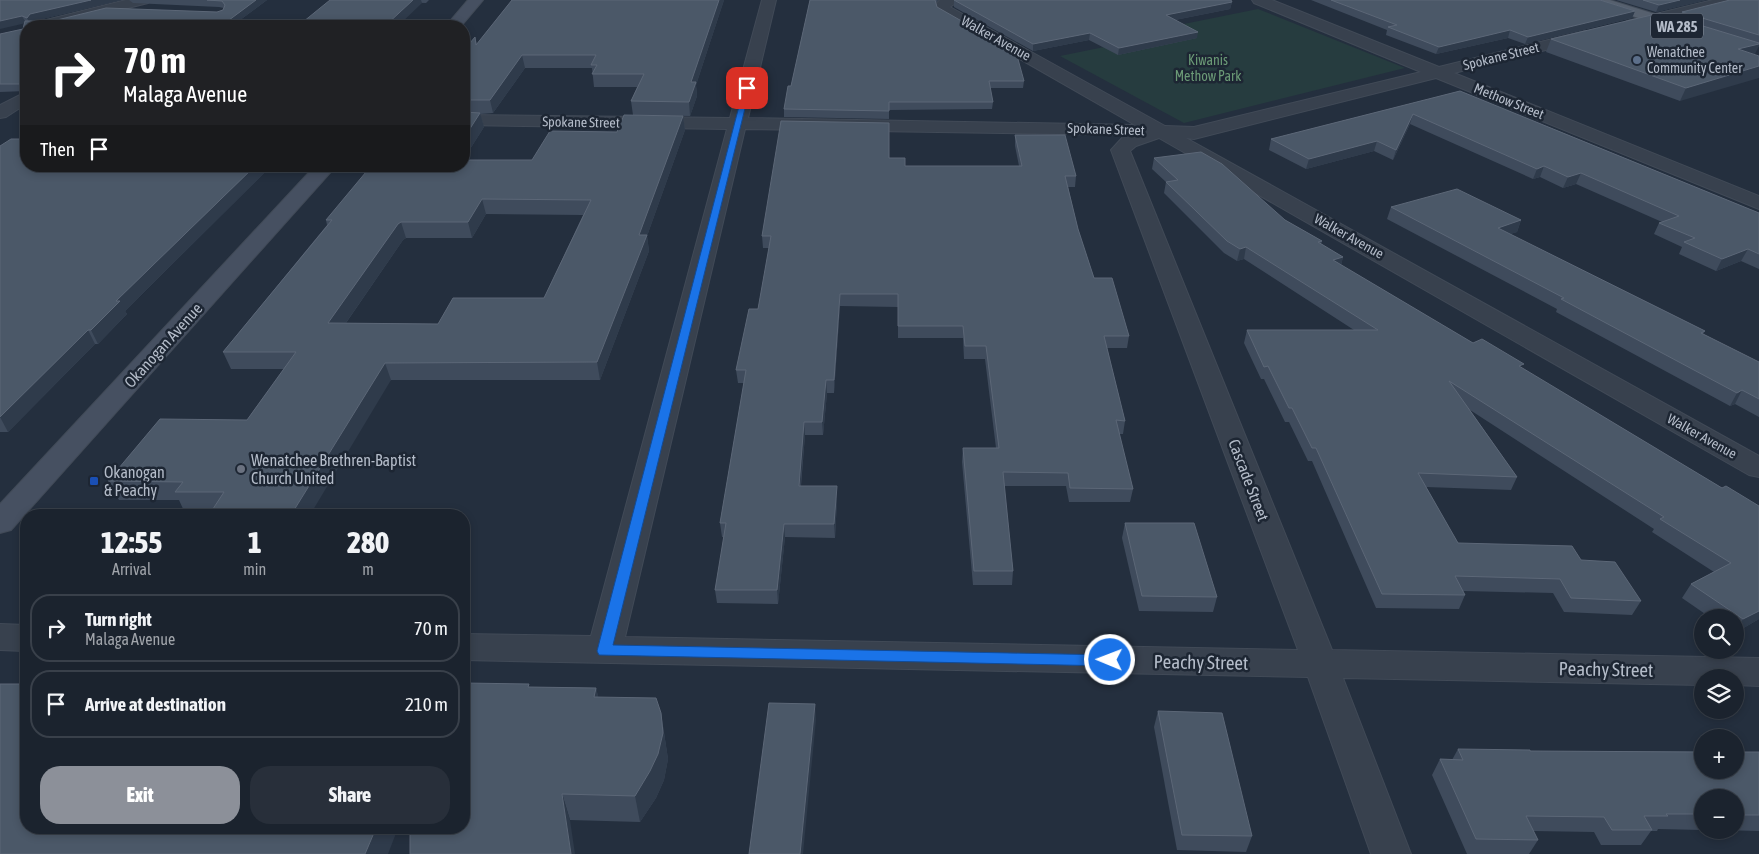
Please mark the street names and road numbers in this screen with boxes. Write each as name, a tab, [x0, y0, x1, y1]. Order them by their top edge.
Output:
street label: Walker Avenue	[958, 12, 1034, 64]
road number: WA 285	[1651, 14, 1703, 38]
street label: Spokane Street	[1461, 39, 1541, 73]
street label: Methow Street	[1472, 80, 1546, 122]
street label: Spokane Street	[542, 113, 620, 131]
street label: Spokane Street	[1067, 120, 1145, 138]
street label: Walker Avenue	[1311, 210, 1387, 262]
street label: Okanogan Avenue	[120, 299, 206, 392]
street label: Walker Avenue	[1664, 410, 1740, 462]
street label: Cascade Street	[1225, 437, 1273, 524]
street label: Peachy Street	[1153, 650, 1249, 674]
street label: Peachy Street	[1558, 657, 1654, 681]

